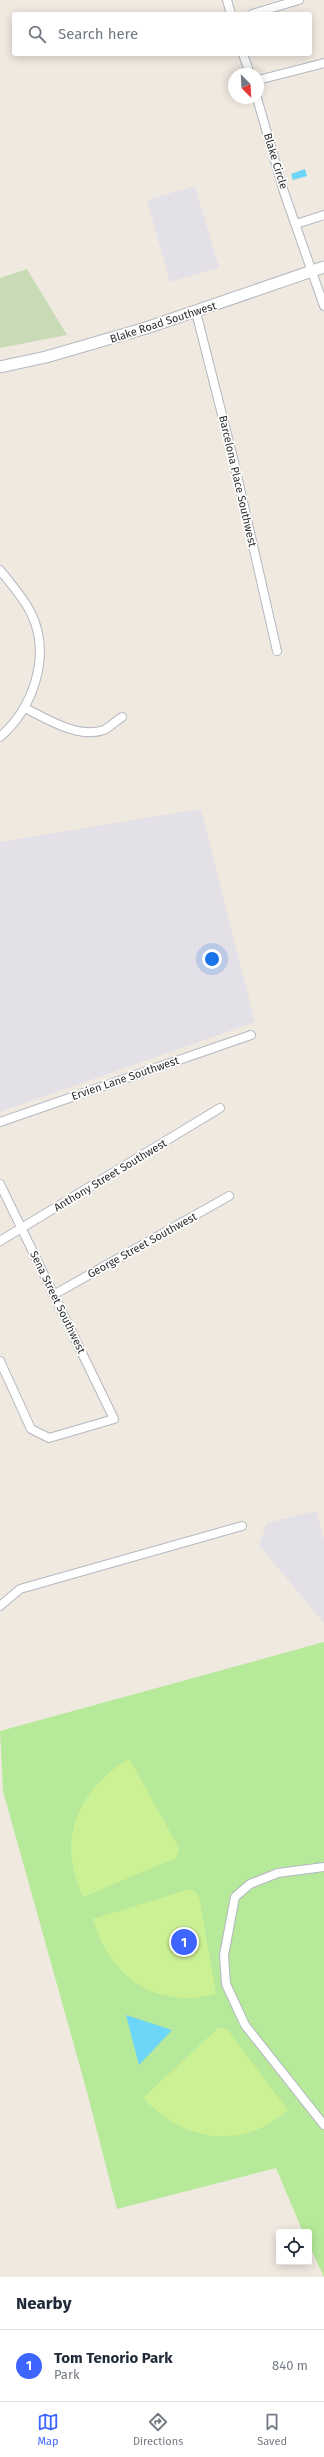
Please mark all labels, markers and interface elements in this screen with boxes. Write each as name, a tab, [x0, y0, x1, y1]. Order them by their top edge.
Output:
search box	[12, 12, 312, 56]
icon: search	[26, 23, 48, 45]
text: Search here	[58, 25, 138, 43]
north arrow	[228, 68, 264, 104]
street label: Blake Circle	[261, 132, 290, 191]
street label: Blake Road Southwest	[108, 299, 218, 346]
street label: Barcelona Place Southwest	[216, 414, 259, 548]
your location	[202, 949, 222, 969]
street label: Ervien Lane Southwest	[70, 1054, 181, 1103]
street label: Anthony Street Southwest	[52, 1137, 169, 1214]
street label: George Street Southwest	[85, 1210, 199, 1281]
street label: Sena Street Southwest	[27, 1249, 88, 1356]
pin: 1	[171, 1927, 197, 1957]
map controls	[276, 2229, 312, 2265]
button: locate	[276, 2229, 312, 2265]
text: Nearby	[16, 2293, 71, 2314]
text: Tom Tenorio Park	[54, 2349, 173, 2367]
text: 1	[26, 2358, 32, 2373]
text: 840 m	[272, 2358, 308, 2373]
text: Park	[54, 2367, 80, 2382]
tab: Map	[37, 2411, 59, 2448]
tab: Directions	[133, 2411, 183, 2448]
tab: Saved	[257, 2411, 287, 2448]

